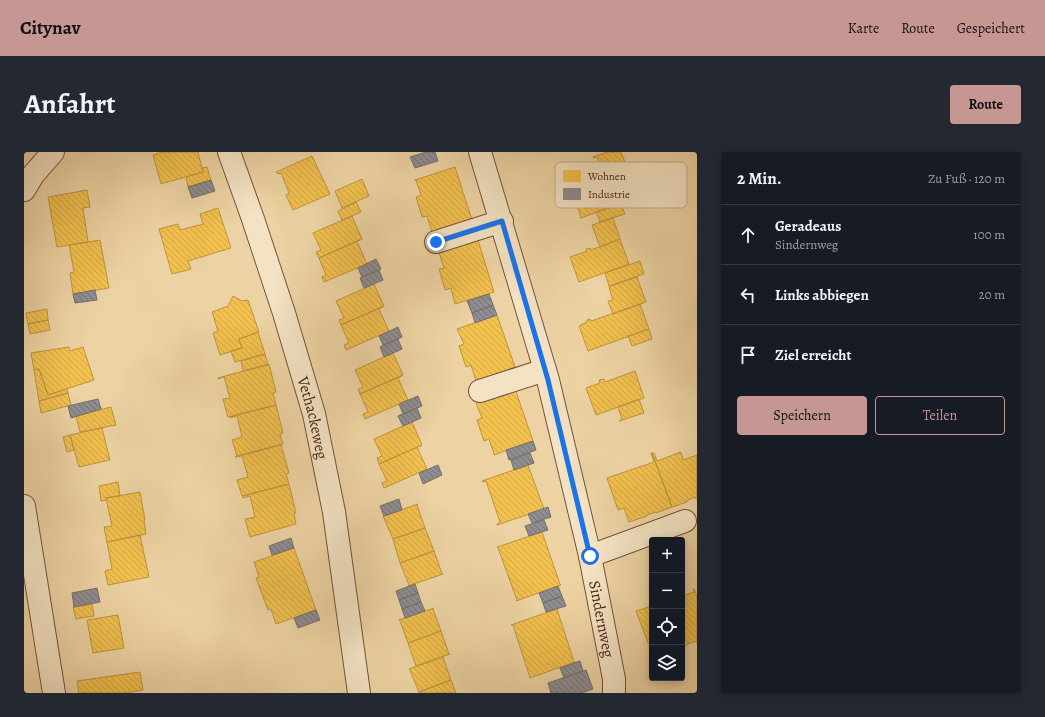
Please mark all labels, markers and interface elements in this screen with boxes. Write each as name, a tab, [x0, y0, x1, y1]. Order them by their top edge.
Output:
text: Citynav	[20, 15, 81, 41]
text: Karte	[848, 19, 879, 38]
text: Route	[901, 19, 935, 38]
text: Gespeichert	[957, 19, 1025, 38]
text: Anfahrt	[24, 85, 116, 123]
button: Route	[950, 85, 1021, 124]
legend	[555, 162, 687, 208]
text: 2 Min.	[737, 167, 782, 190]
text: Wohnen	[587, 169, 626, 184]
text: Zu Fuß · 120 m	[928, 170, 1005, 187]
text: Industrie	[588, 187, 630, 202]
text: Geradeaus	[775, 216, 841, 236]
icon: ahead	[737, 224, 759, 246]
text: 100 m	[973, 226, 1005, 243]
route end	[427, 233, 445, 251]
text: Sindernweg	[775, 236, 838, 253]
icon: left	[737, 284, 759, 306]
text: Links abbiegen	[775, 285, 869, 305]
text: 20 m	[979, 286, 1005, 303]
icon: arrive	[737, 344, 759, 366]
text: Ziel erreicht	[775, 345, 851, 365]
street label: Vethackeweg	[291, 373, 333, 461]
button: Speichern	[737, 396, 867, 435]
button: Teilen	[875, 396, 1005, 435]
map controls	[649, 537, 685, 681]
button: +	[649, 537, 685, 573]
route start	[581, 547, 599, 565]
button: −	[649, 573, 685, 609]
street label: Sindernweg	[583, 579, 620, 660]
button: locate	[649, 609, 685, 645]
button: layers	[649, 645, 685, 681]

